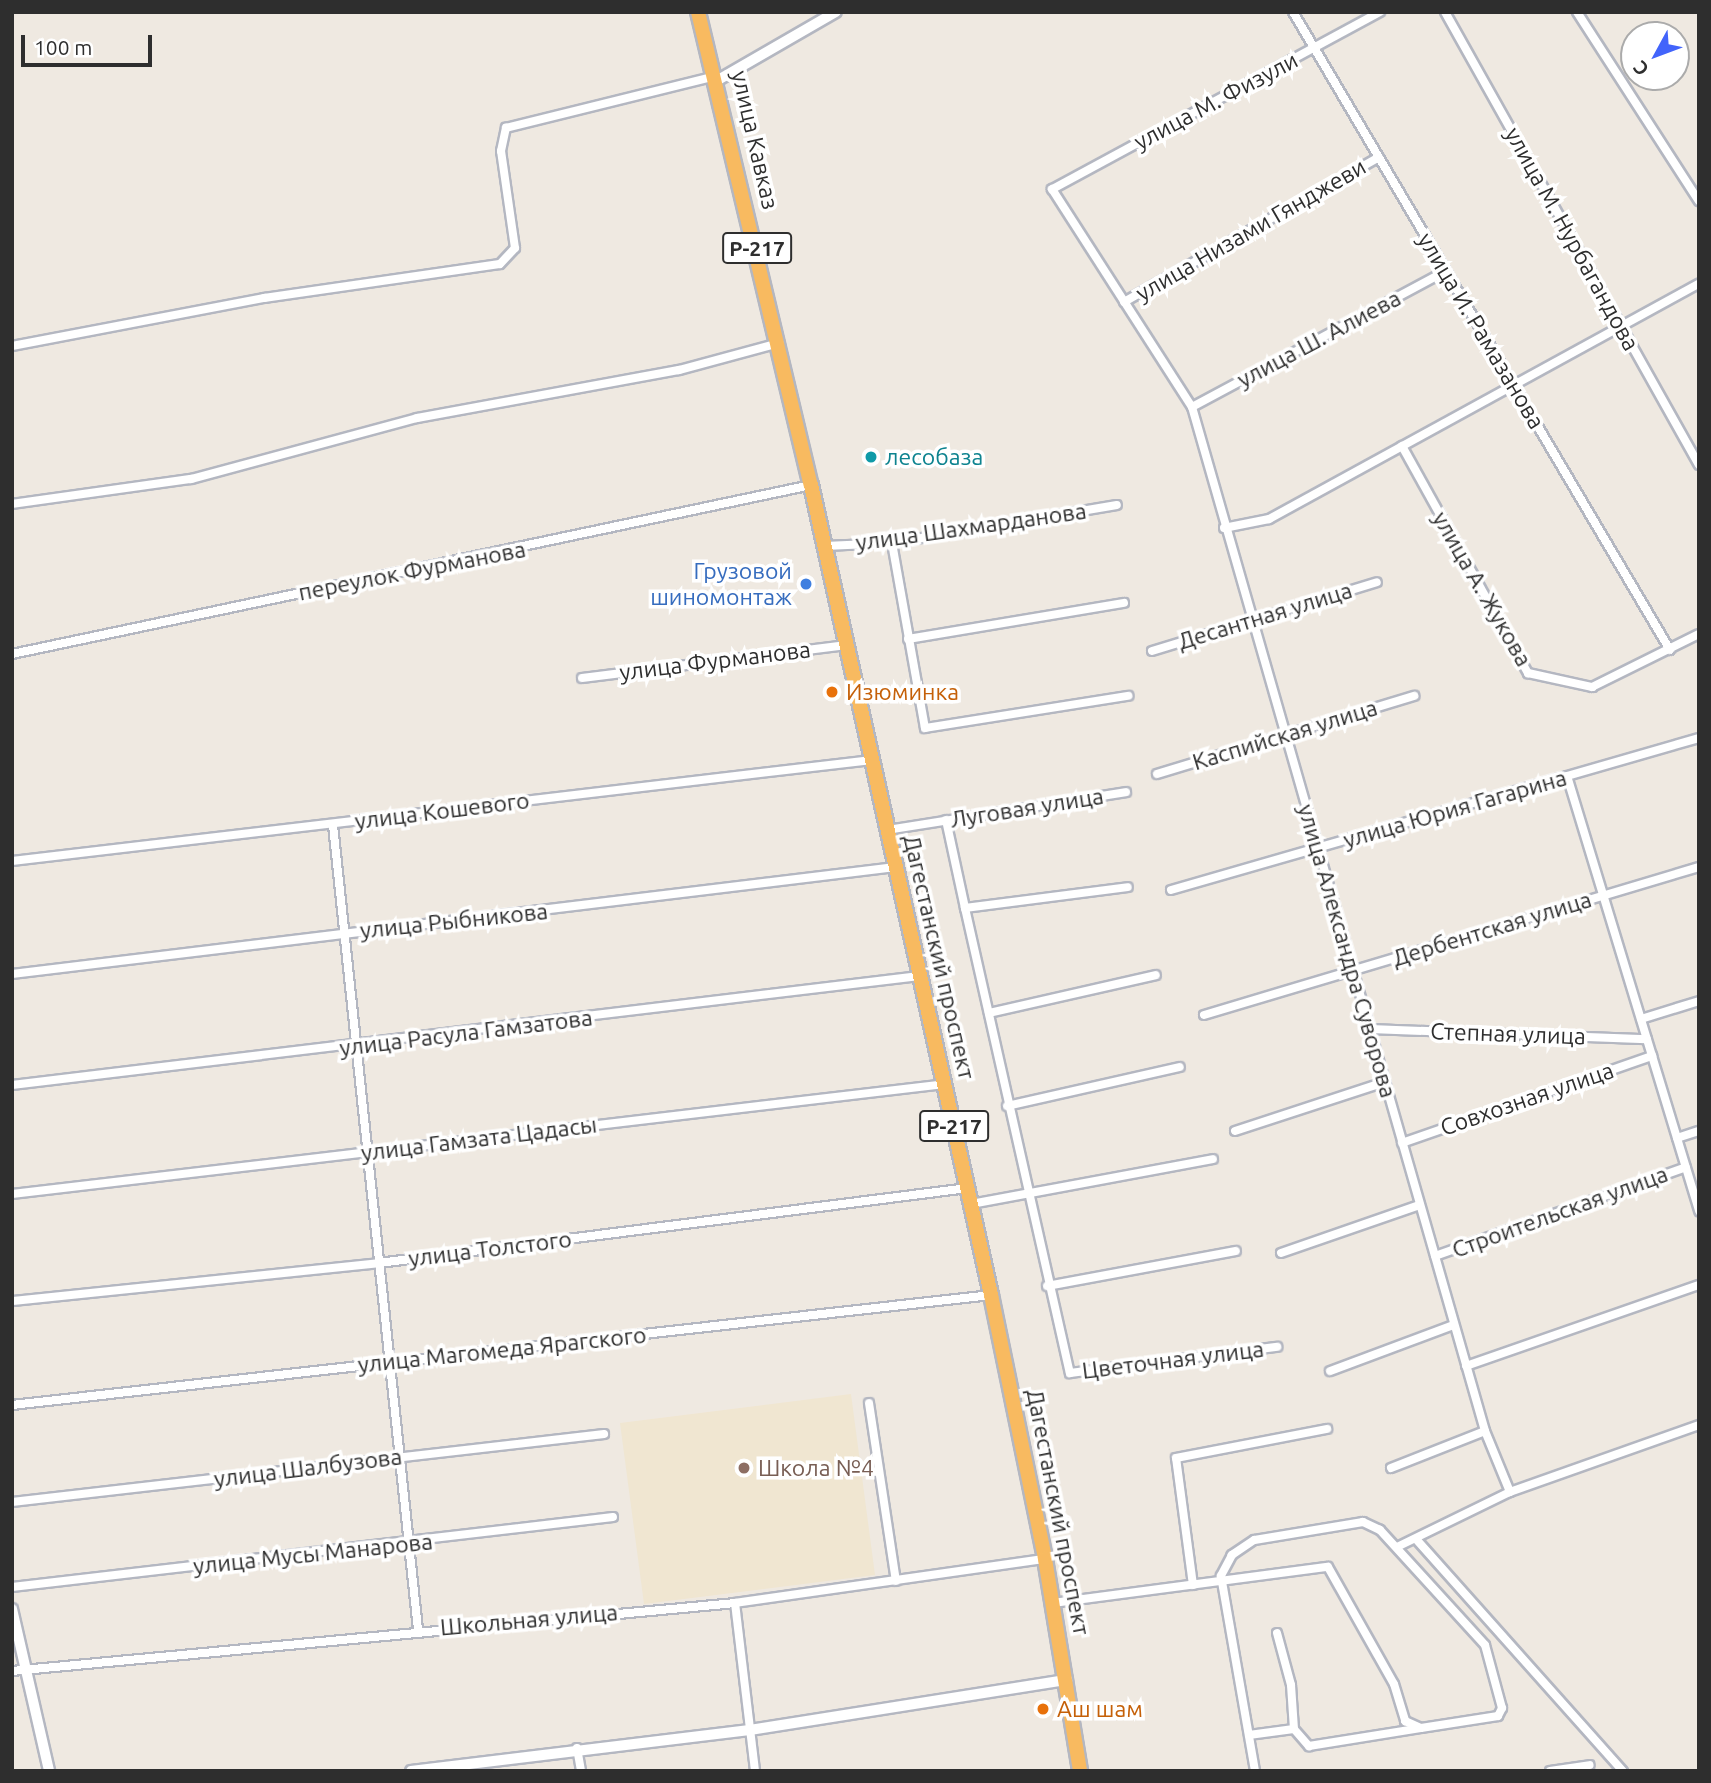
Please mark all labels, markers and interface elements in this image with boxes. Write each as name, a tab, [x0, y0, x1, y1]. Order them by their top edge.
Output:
scale bar	[24, 21, 156, 65]
north arrow	[1620, 21, 1690, 91]
text: 100 m	[34, 35, 92, 59]
street label: улица М. Физули	[1129, 46, 1303, 156]
text: С	[1628, 57, 1653, 80]
street label: улица Кавказ	[726, 68, 784, 212]
street label: улица М. Нурбагандова	[1499, 122, 1645, 356]
street label: улица Низами Гянджеви	[1131, 153, 1371, 307]
street label: улица И. Рамазанова	[1412, 228, 1550, 434]
road number: Р-217	[722, 230, 792, 266]
street label: улица Ш. Алиева	[1232, 284, 1406, 394]
place label: лесобаза	[885, 443, 983, 471]
marker: лесобаза	[863, 449, 879, 465]
street label: улица Шахмарданова	[854, 497, 1088, 557]
street label: улица А. Жукова	[1426, 507, 1538, 671]
street label: переулок Фурманова	[296, 535, 528, 607]
place label: Грузовой шиномонтаж	[650, 557, 792, 611]
marker: Грузовой шиномонтаж	[798, 576, 814, 592]
street label: Десантная улица	[1175, 576, 1355, 656]
street label: улица Фурманова	[618, 636, 812, 686]
place label: Изюминка	[846, 678, 959, 706]
marker: Изюминка	[824, 684, 840, 700]
street label: Каспийская улица	[1189, 694, 1381, 776]
street label: улица Юрия Гагарина	[1340, 764, 1570, 854]
street label: Луговая улица	[948, 782, 1106, 834]
street label: улица Кошевого	[353, 787, 531, 835]
street label: улица Александра Суворова	[1292, 801, 1402, 1101]
street label: Дагестанский проспект	[897, 832, 981, 1082]
street label: Дербентская улица	[1389, 886, 1595, 972]
street label: улица Рыбникова	[359, 897, 549, 945]
street label: улица Расула Гамзатова	[338, 1004, 594, 1062]
street label: Степная улица	[1430, 1017, 1586, 1051]
street label: Совхозная улица	[1437, 1056, 1617, 1142]
road number: Р-217	[919, 1108, 989, 1144]
street label: улица Гамзата Цадасы	[359, 1111, 599, 1167]
street label: Строительская улица	[1448, 1160, 1672, 1264]
street label: улица Толстого	[407, 1225, 573, 1273]
street label: улица Магомеда Ярагского	[356, 1321, 648, 1379]
street label: Цветочная улица	[1080, 1335, 1266, 1385]
street label: Дагестанский проспект	[1021, 1387, 1095, 1637]
street label: улица Шалбузова	[212, 1443, 404, 1493]
place label: Школа №4	[758, 1454, 874, 1482]
marker: Школа №4	[736, 1460, 752, 1476]
street label: улица Мусы Манарова	[192, 1528, 434, 1580]
street label: Школьная улица	[439, 1598, 619, 1642]
place label: Аш шам	[1057, 1695, 1143, 1723]
marker: Аш шам	[1035, 1701, 1051, 1717]

